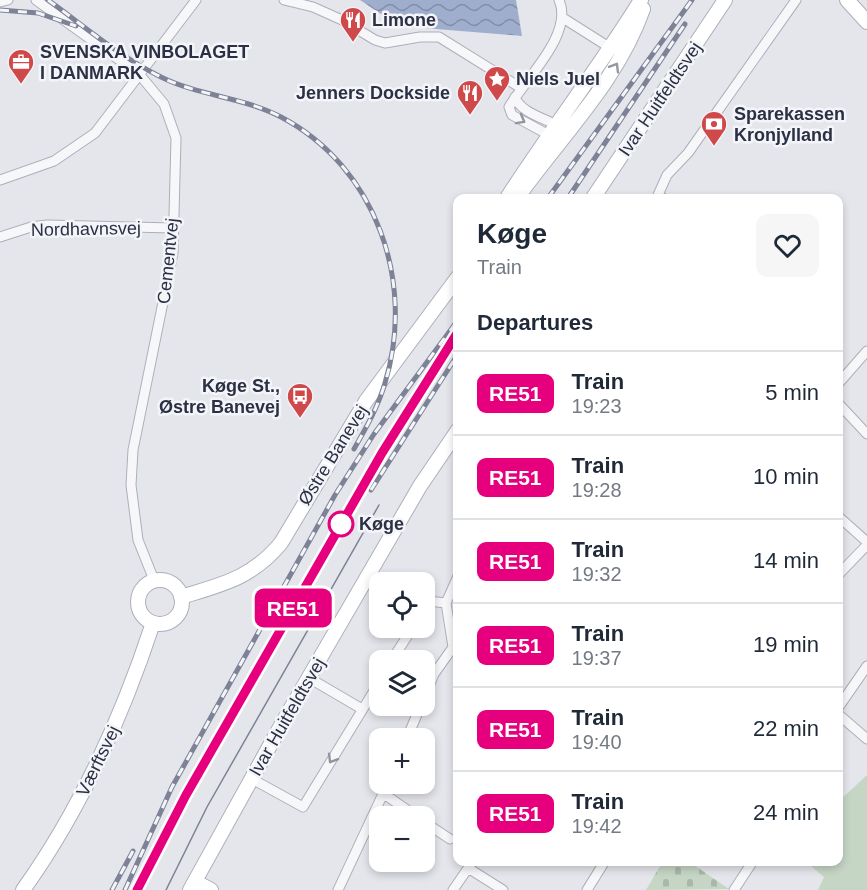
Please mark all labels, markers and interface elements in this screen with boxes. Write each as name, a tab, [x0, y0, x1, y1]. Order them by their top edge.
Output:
restaurant icon: Limone	[338, 5, 368, 43]
place label: Limone	[372, 10, 436, 30]
street label: Ivar Huitfeldtsvej	[615, 38, 705, 160]
place label: SVENSKA VINBOLAGET I DANMARK	[40, 42, 249, 83]
office icon: SVENSKA VINBOLAGET I DANMARK	[6, 47, 36, 85]
one-way arrow	[608, 63, 620, 73]
place icon: Niels Juel	[482, 64, 512, 102]
place label: Niels Juel	[516, 69, 600, 89]
restaurant icon: Jenners Dockside	[455, 78, 485, 116]
place label: Jenners Dockside	[296, 83, 450, 103]
place label: Sparekassen Kronjylland	[734, 104, 845, 145]
bank icon: Sparekassen Kronjylland	[699, 109, 729, 147]
one-way arrow	[515, 113, 525, 124]
button: heart	[756, 214, 819, 277]
street label: Cementvej	[154, 217, 182, 305]
street label: Nordhavnsvej	[31, 218, 141, 240]
text: Køge	[477, 218, 547, 249]
text: Train	[477, 256, 522, 278]
text: Departures	[477, 310, 593, 335]
text: Train	[572, 369, 624, 394]
place label: Køge St., Østre Banevej	[159, 376, 280, 417]
text: 5 min	[765, 380, 819, 405]
bus stop icon: Køge St., Østre Banevej	[285, 381, 315, 419]
text: RE51	[489, 382, 542, 405]
text: 19:23	[572, 395, 622, 417]
street label: Østre Banevej	[294, 401, 372, 509]
text: Train	[572, 453, 624, 478]
text: 10 min	[753, 464, 819, 489]
text: RE51	[489, 466, 542, 489]
text: 19:28	[572, 479, 622, 501]
marker: Køge	[328, 511, 354, 537]
place label: Køge	[359, 514, 404, 534]
text: Train	[572, 537, 624, 562]
text: 14 min	[753, 548, 819, 573]
text: RE51	[489, 550, 542, 573]
text: 19:32	[572, 563, 622, 585]
map controls	[369, 572, 435, 872]
button: locate	[369, 572, 435, 638]
line badge: RE51	[251, 588, 335, 628]
text: RE51	[267, 597, 319, 620]
text: Train	[572, 621, 624, 646]
text: 19 min	[753, 632, 819, 657]
text: RE51	[489, 634, 542, 657]
text: 19:37	[572, 647, 622, 669]
button: layers	[369, 650, 435, 716]
street label: Ivar Huitfeldtsvej	[245, 654, 329, 780]
text: Train	[572, 705, 624, 730]
text: 22 min	[753, 716, 819, 741]
text: RE51	[489, 718, 542, 741]
street label: Værftsvej	[72, 722, 124, 800]
button: +	[369, 728, 435, 794]
text: 19:40	[572, 731, 622, 753]
one-way arrow	[328, 753, 340, 763]
text: Train	[572, 789, 624, 814]
text: 24 min	[753, 800, 819, 825]
text: RE51	[489, 802, 542, 825]
button: −	[369, 806, 435, 872]
text: 19:42	[572, 815, 622, 837]

